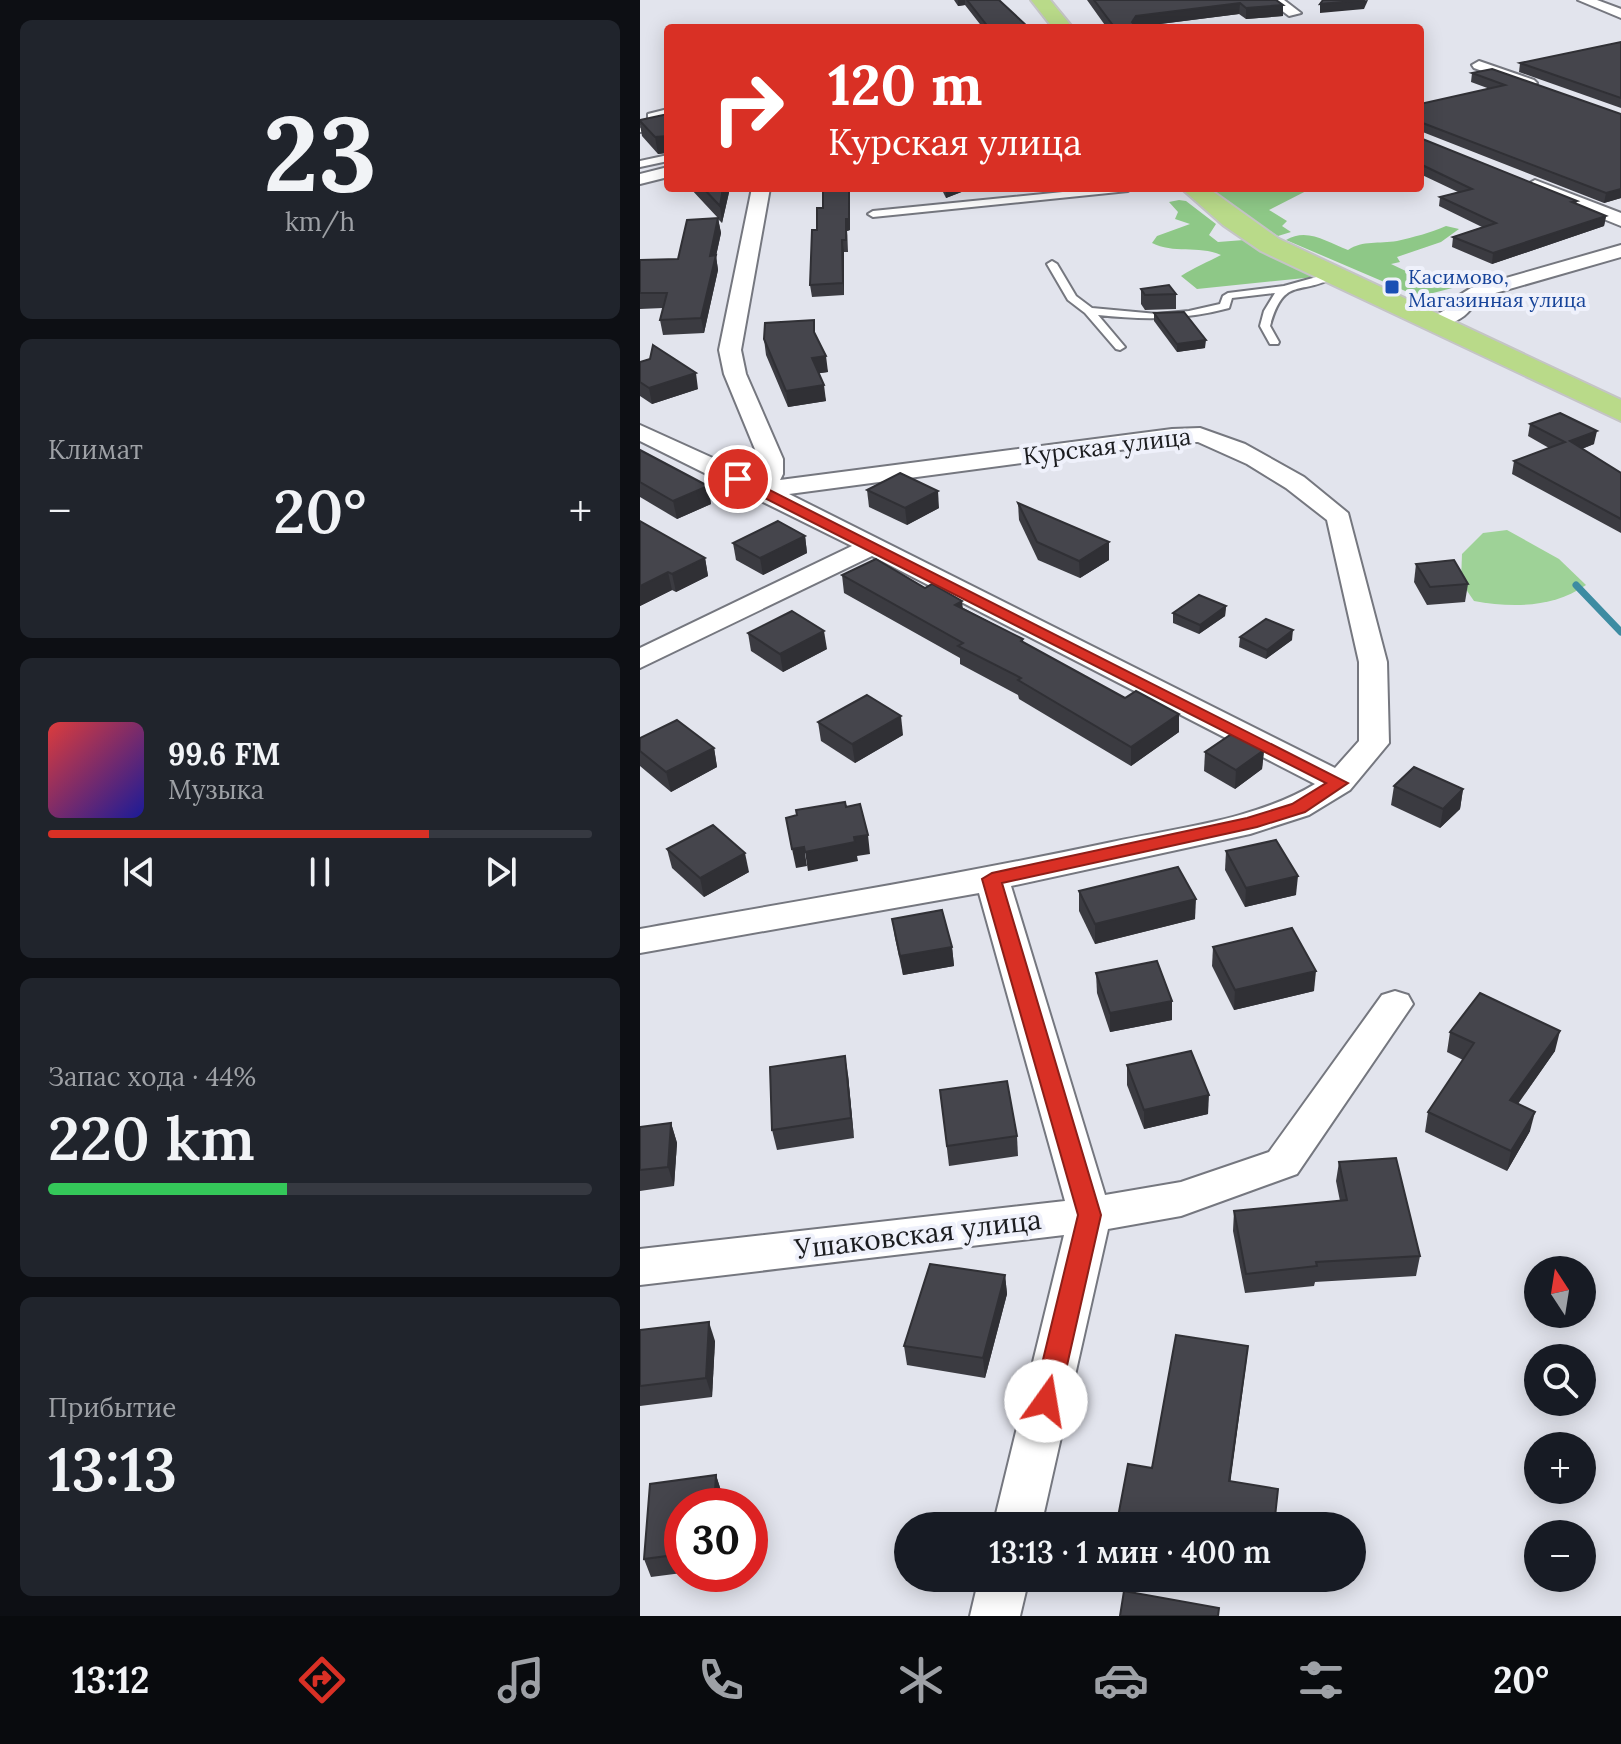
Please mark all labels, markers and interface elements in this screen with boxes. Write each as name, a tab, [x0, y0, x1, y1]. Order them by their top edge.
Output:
text: 120 m	[828, 49, 982, 120]
icon: right	[696, 56, 800, 160]
text: 23	[263, 86, 377, 219]
text: Курская улица	[828, 119, 1082, 165]
text: km/h	[285, 205, 355, 238]
place label: Касимово, Магазинная улица	[1408, 264, 1586, 312]
marker: Касимово, Магазинная улица	[1383, 278, 1401, 296]
street label: Курская улица	[1021, 420, 1193, 472]
text: Климат	[48, 433, 143, 466]
pin	[704, 445, 772, 513]
icon: arrive	[716, 457, 760, 501]
text: 20°	[273, 473, 367, 549]
text: −	[48, 483, 71, 539]
text: +	[569, 483, 592, 539]
text: 99.6 FM	[168, 735, 281, 773]
text: Музыка	[168, 773, 264, 806]
icon: previous	[117, 850, 161, 894]
icon: pause	[298, 850, 342, 894]
icon: next	[479, 850, 523, 894]
text: Запас хода · 44%	[48, 1060, 256, 1093]
text: 220 km	[48, 1100, 255, 1176]
street label: Ушаковская улица	[792, 1201, 1043, 1267]
north arrow	[1524, 1256, 1596, 1328]
map controls	[1524, 1256, 1596, 1592]
button: search	[1524, 1344, 1596, 1416]
position arrow	[1004, 1359, 1088, 1443]
text: Прибытие	[48, 1391, 176, 1424]
text: 13:13	[48, 1431, 177, 1507]
button: +	[1524, 1432, 1596, 1504]
speed limit sign: 30	[664, 1488, 768, 1592]
button: −	[1524, 1520, 1596, 1592]
text: 13:13 · 1 мин · 400 m	[989, 1533, 1271, 1571]
icon: directions	[294, 1652, 350, 1708]
icon: music	[493, 1652, 549, 1708]
icon: phone	[693, 1652, 749, 1708]
icon: climate	[893, 1652, 949, 1708]
icon: car	[1093, 1652, 1149, 1708]
icon: filters	[1293, 1652, 1349, 1708]
text: 13:12	[72, 1657, 150, 1703]
text: 20°	[1493, 1657, 1549, 1703]

